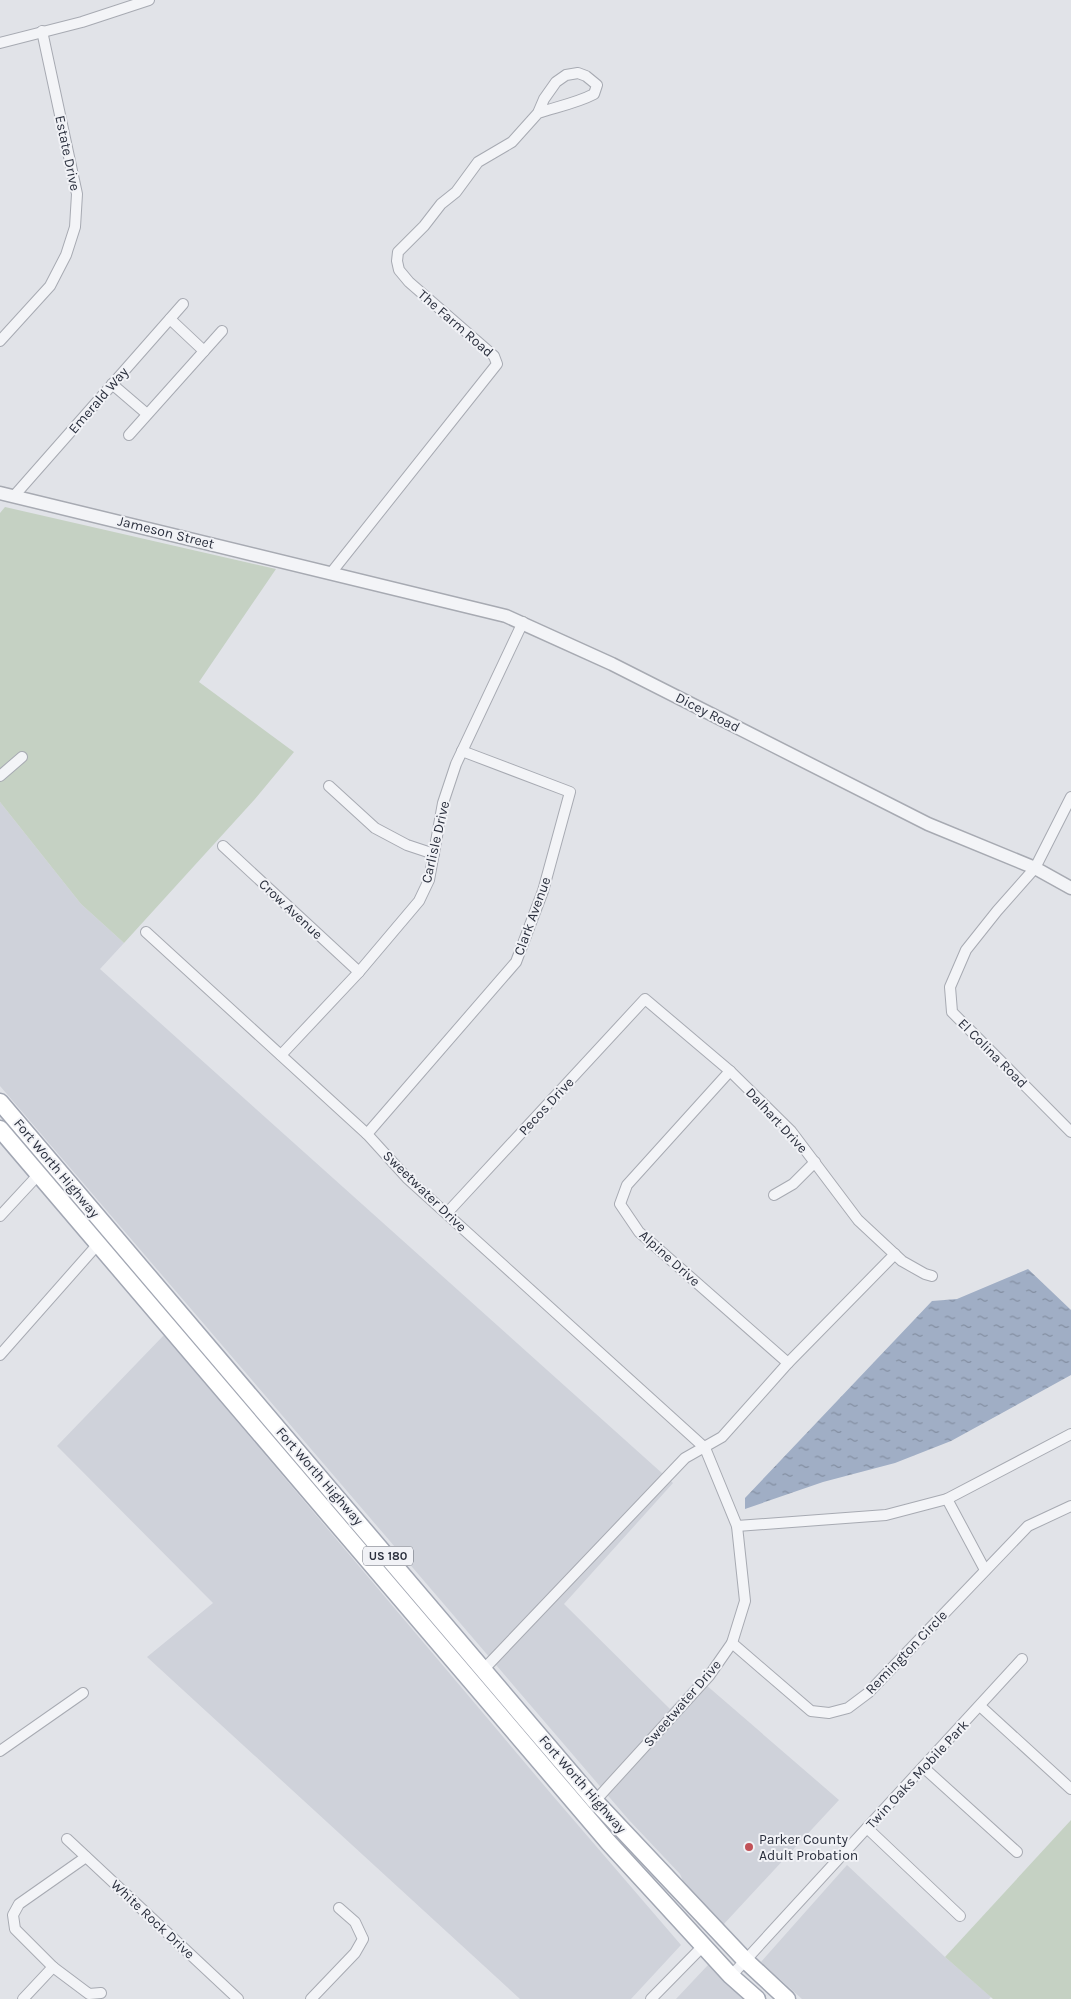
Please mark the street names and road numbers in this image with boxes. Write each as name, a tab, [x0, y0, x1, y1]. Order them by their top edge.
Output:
street label: Estate Drive	[51, 114, 84, 192]
street label: The Farm Road	[414, 286, 497, 361]
street label: Emerald Way	[65, 363, 132, 437]
street label: Jameson Street	[116, 512, 216, 553]
street label: Dicey Road	[673, 689, 743, 736]
street label: Carlisle Drive	[418, 799, 453, 885]
street label: Clark Avenue	[510, 874, 555, 958]
street label: Crow Avenue	[255, 876, 326, 943]
street label: El Colina Road	[954, 1015, 1031, 1092]
street label: Pecos Drive	[515, 1074, 578, 1139]
street label: Dalhart Drive	[742, 1084, 811, 1157]
street label: Fort Worth Highway	[10, 1115, 103, 1222]
street label: Sweetwater Drive	[379, 1147, 470, 1236]
street label: Alpine Drive	[636, 1227, 704, 1290]
street label: Fort Worth Highway	[272, 1424, 367, 1529]
road number: US 180	[363, 1546, 413, 1565]
street label: Remington Circle	[862, 1607, 951, 1698]
street label: Sweetwater Drive	[640, 1656, 725, 1750]
street label: Twin Oaks Mobile Park	[862, 1716, 972, 1832]
street label: Fort Worth Highway	[535, 1732, 630, 1837]
street label: White Rock Drive	[107, 1876, 198, 1963]

